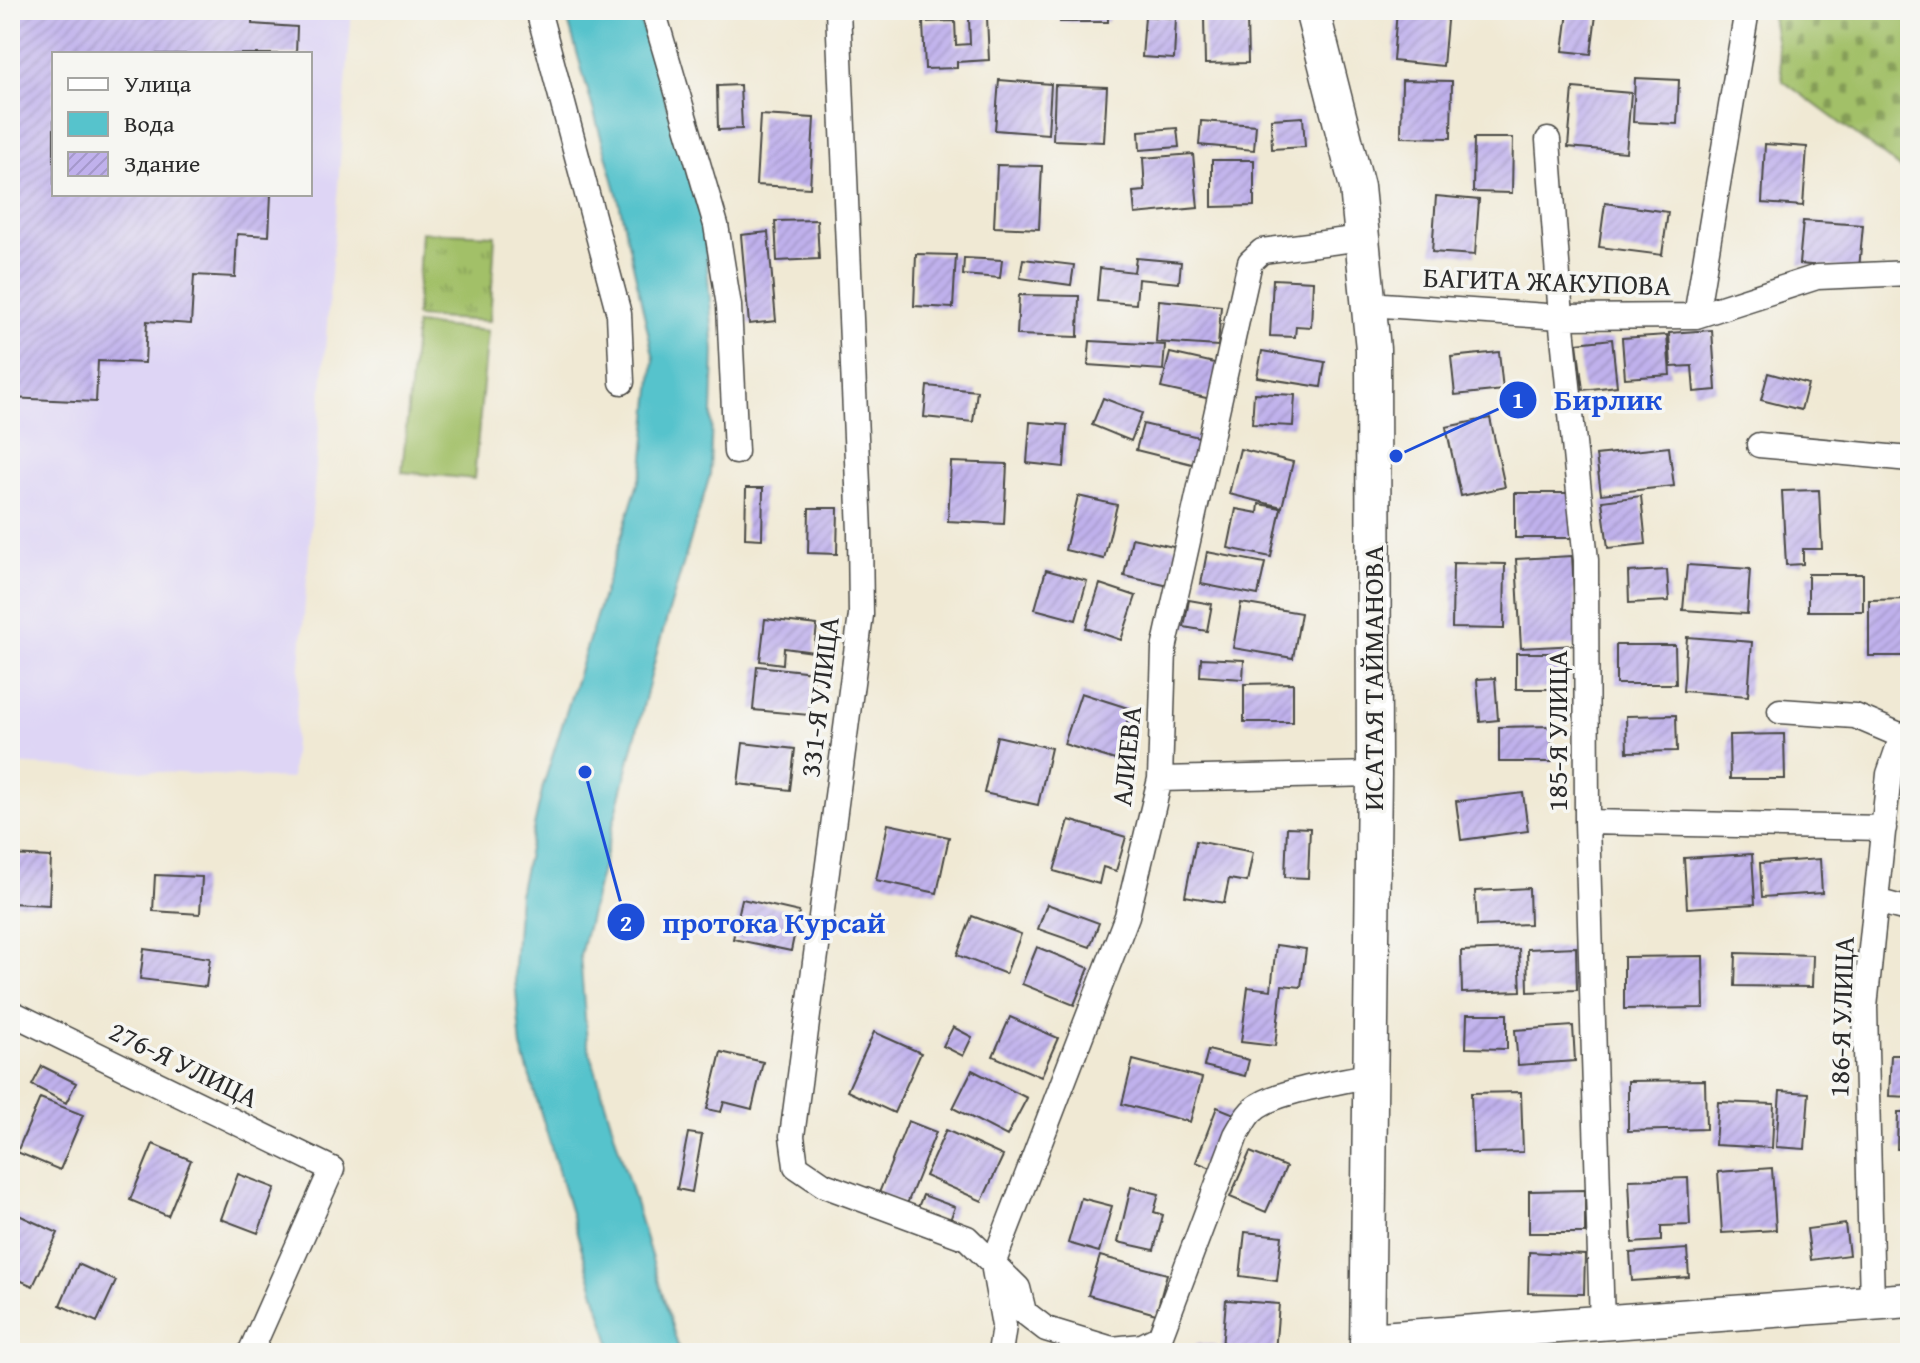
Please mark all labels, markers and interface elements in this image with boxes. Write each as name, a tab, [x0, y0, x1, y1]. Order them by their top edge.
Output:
legend	[52, 52, 312, 196]
text: Улица	[124, 66, 192, 101]
text: Вода	[124, 106, 175, 141]
text: Здание	[124, 146, 200, 181]
street label: БАГИТА ЖАКУПОВА	[1422, 256, 1672, 305]
callout: Бирлик	[1498, 373, 1678, 427]
text: Бирлик	[1554, 377, 1663, 421]
text: 1	[1512, 382, 1524, 417]
street label: ИСАТАЯ ТАЙМАНОВА	[1352, 545, 1393, 811]
street label: 331-Я УЛИЦА	[788, 614, 849, 780]
street label: 185-Я УЛИЦА	[1536, 650, 1577, 812]
street label: АЛИЕВА	[1100, 704, 1151, 808]
callout: протока Курсай	[606, 895, 901, 949]
text: протока Курсай	[662, 900, 886, 944]
text: 2	[620, 905, 632, 940]
street label: 186-Я УЛИЦА	[1817, 936, 1864, 1098]
street label: 276-Я УЛИЦА	[103, 1010, 266, 1117]

